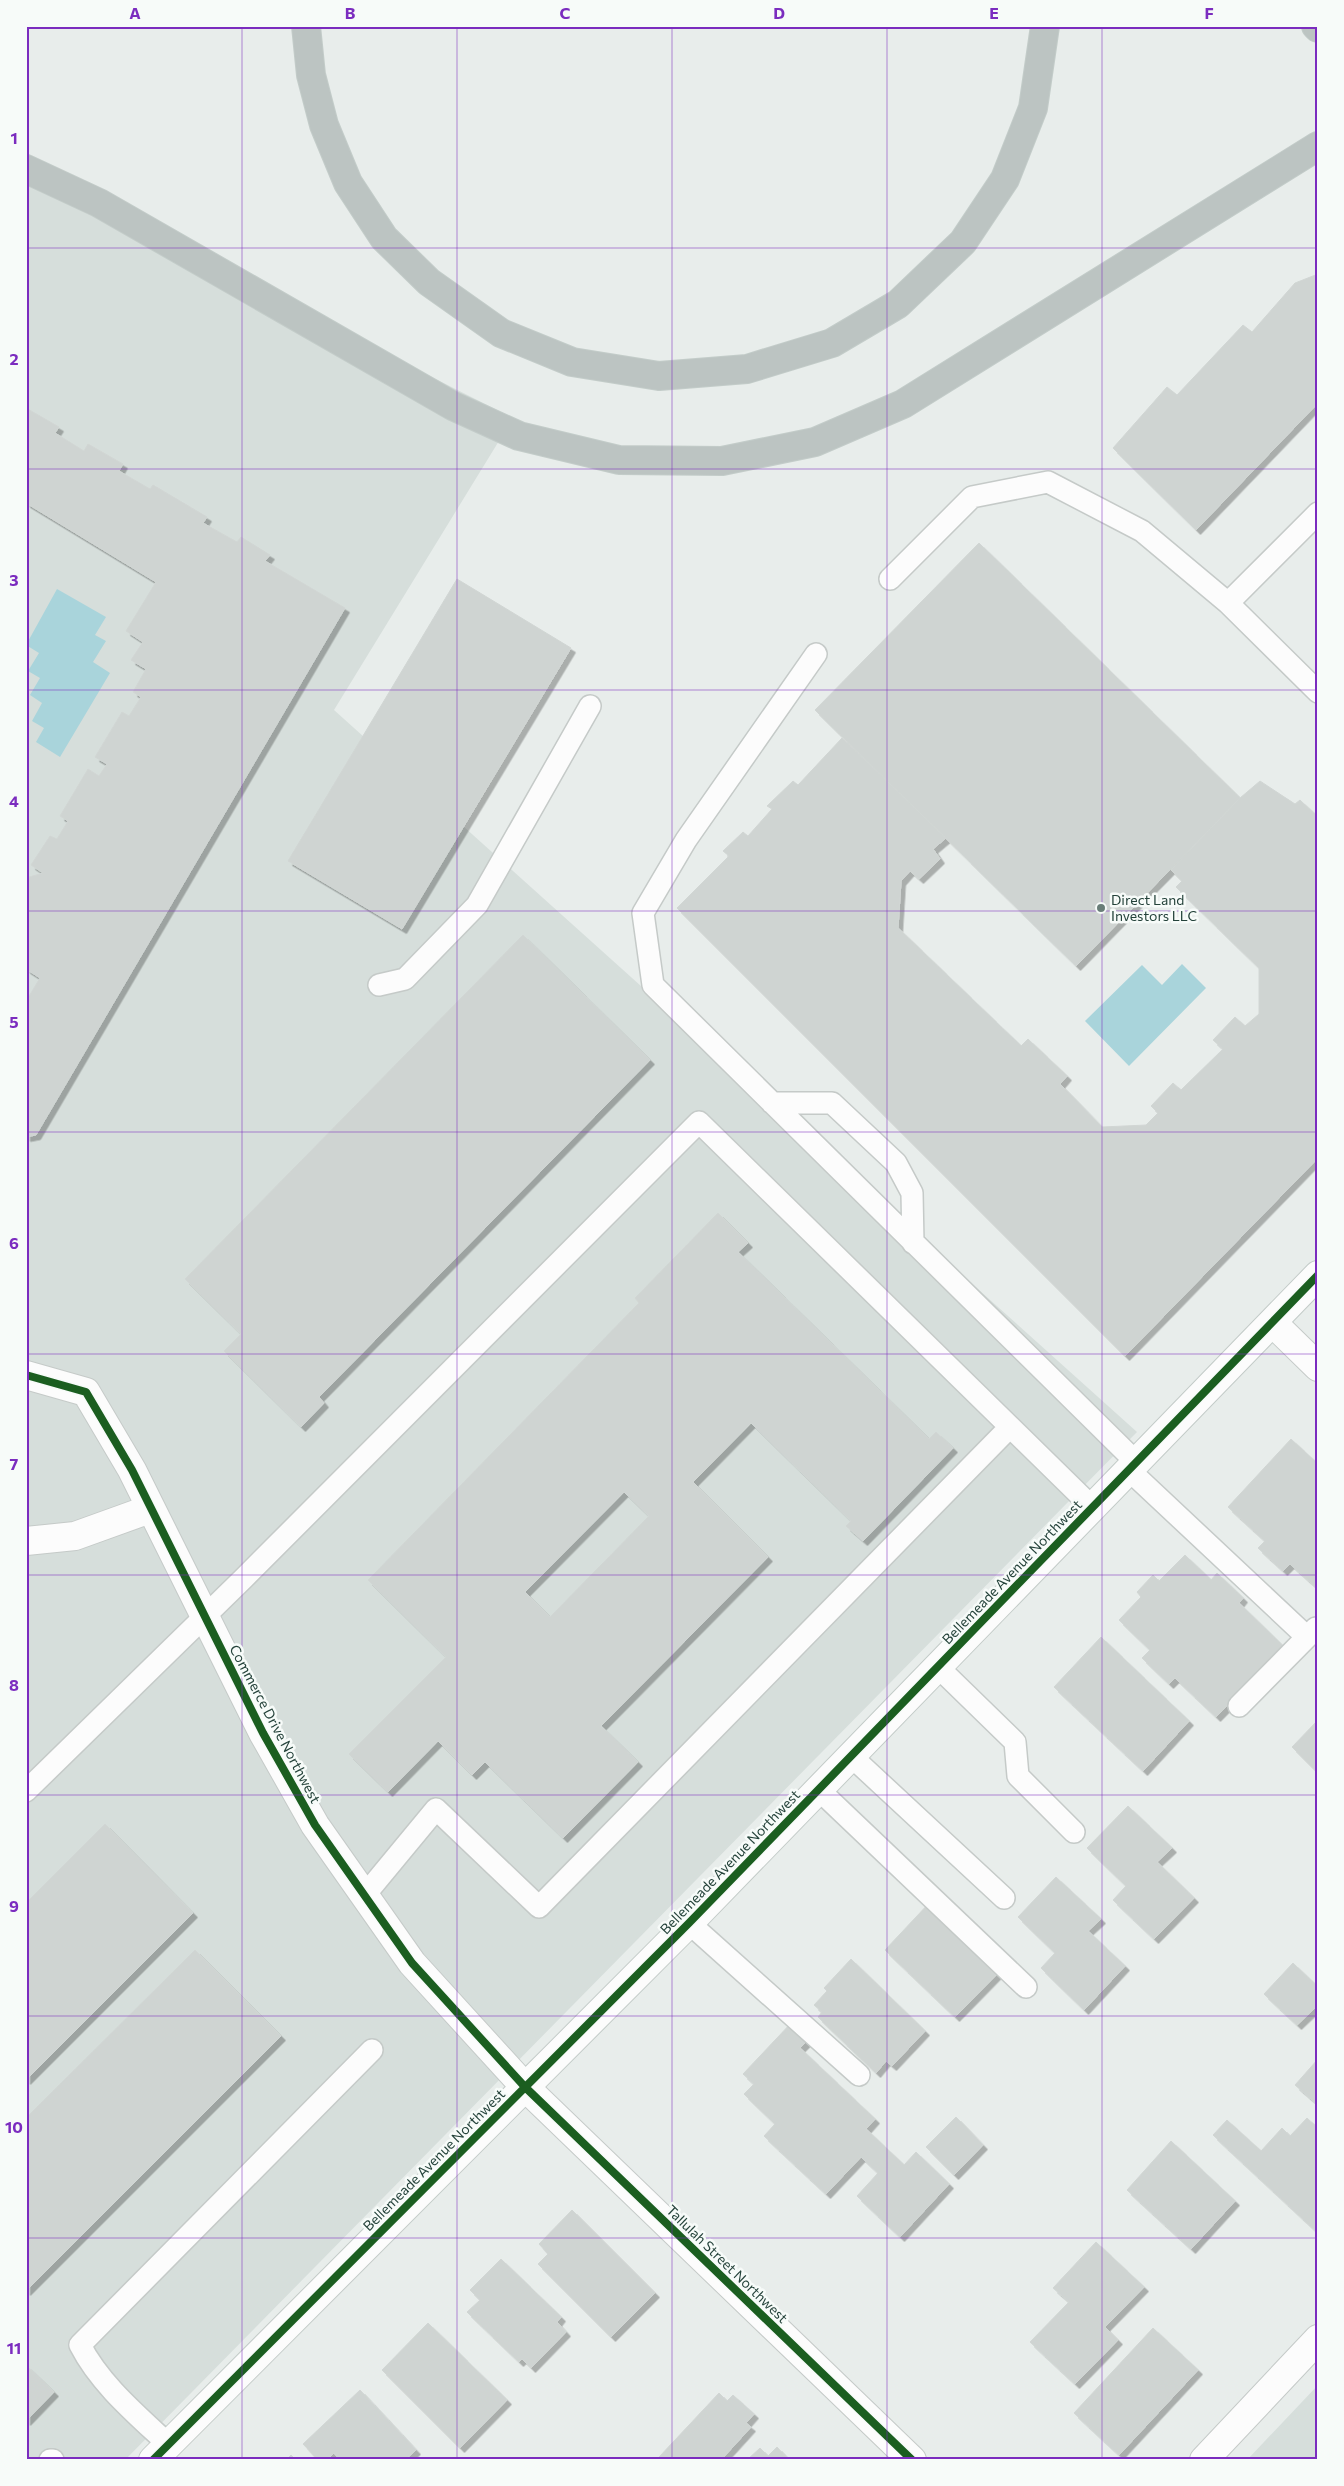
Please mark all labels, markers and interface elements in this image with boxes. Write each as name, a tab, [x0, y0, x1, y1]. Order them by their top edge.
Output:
text: A	[129, 3, 141, 22]
text: B	[345, 3, 356, 22]
text: C	[560, 3, 571, 22]
text: D	[773, 3, 785, 22]
text: E	[989, 3, 999, 22]
text: F	[1204, 3, 1214, 22]
text: 1	[10, 128, 18, 147]
text: 2	[9, 349, 19, 368]
text: 3	[9, 570, 19, 589]
text: 4	[9, 791, 19, 810]
place label: Direct Land Investors LLC	[1111, 891, 1197, 924]
marker: Direct Land Investors LLC	[1095, 902, 1107, 914]
text: 5	[9, 1012, 19, 1031]
text: 6	[9, 1233, 19, 1252]
text: 7	[10, 1454, 19, 1473]
street label: Bellemeade Avenue Northwest	[938, 1496, 1085, 1647]
street label: Commerce Drive Northwest	[226, 1642, 325, 1806]
text: 8	[9, 1675, 19, 1694]
street label: Bellemeade Avenue Northwest	[656, 1786, 803, 1937]
text: 9	[9, 1896, 19, 1915]
street label: Bellemeade Avenue Northwest	[359, 2085, 508, 2234]
text: 10	[5, 2117, 23, 2136]
street label: Tallulah Street Northwest	[663, 2201, 792, 2326]
text: 11	[7, 2338, 21, 2357]

